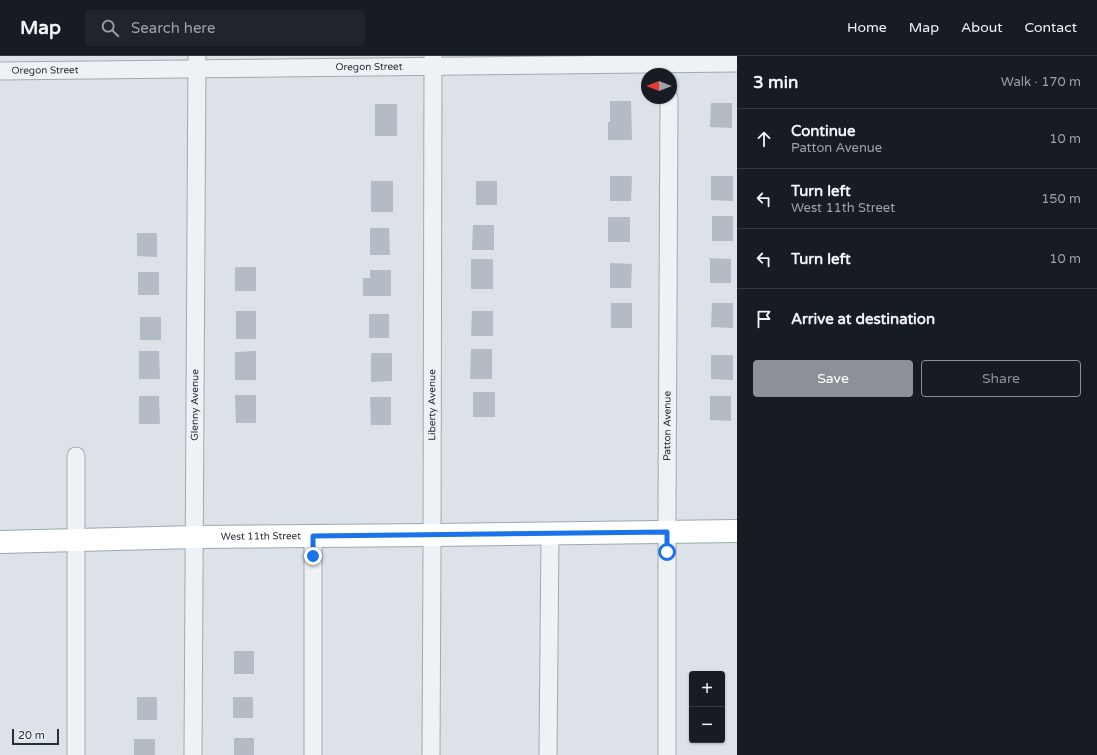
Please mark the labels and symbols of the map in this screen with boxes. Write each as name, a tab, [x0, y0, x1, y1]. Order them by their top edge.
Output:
street label: Oregon Street	[335, 61, 403, 73]
street label: Oregon Street	[11, 64, 79, 77]
north arrow	[641, 68, 677, 104]
street label: Glenny Avenue	[189, 369, 201, 441]
street label: Liberty Avenue	[426, 369, 438, 441]
street label: Patton Avenue	[661, 391, 674, 461]
street label: West 11th Street	[221, 530, 301, 543]
route start	[658, 543, 676, 561]
route end	[304, 547, 322, 565]
scale bar	[12, 727, 59, 746]

